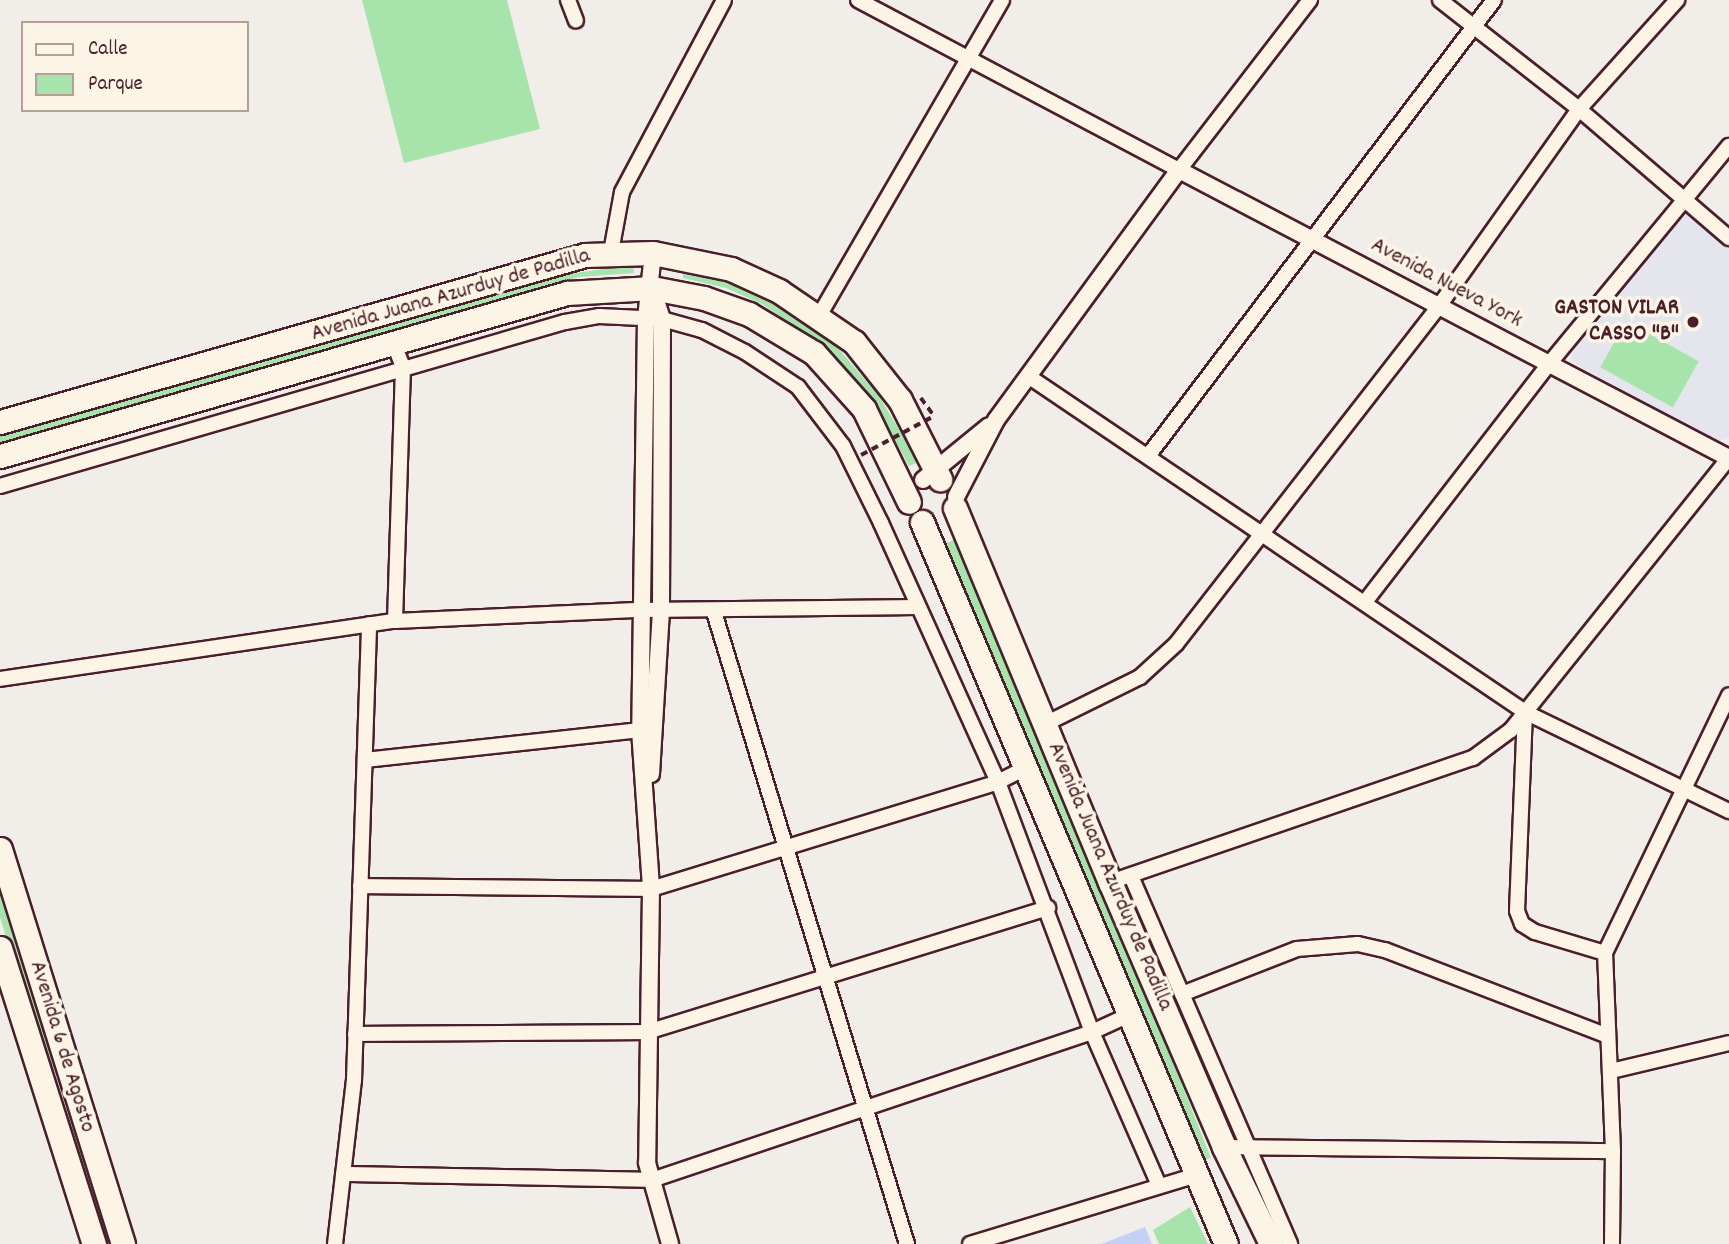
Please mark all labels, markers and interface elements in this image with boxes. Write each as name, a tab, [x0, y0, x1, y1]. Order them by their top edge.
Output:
legend	[21, 21, 248, 112]
text: Calle	[88, 35, 127, 65]
text: Parque	[88, 70, 143, 100]
street label: Avenida Nueva York	[1366, 232, 1526, 336]
street label: Avenida Juana Azurduy de Padilla	[308, 243, 594, 349]
place label: GASTON VILAR CASSO "B"	[1554, 295, 1679, 349]
marker: GASTON VILAR CASSO "B"	[1685, 314, 1701, 330]
street label: Avenida Juana Azurduy de Padilla	[1040, 739, 1178, 1015]
street label: Avenida 6 de Agosto	[22, 958, 100, 1136]

